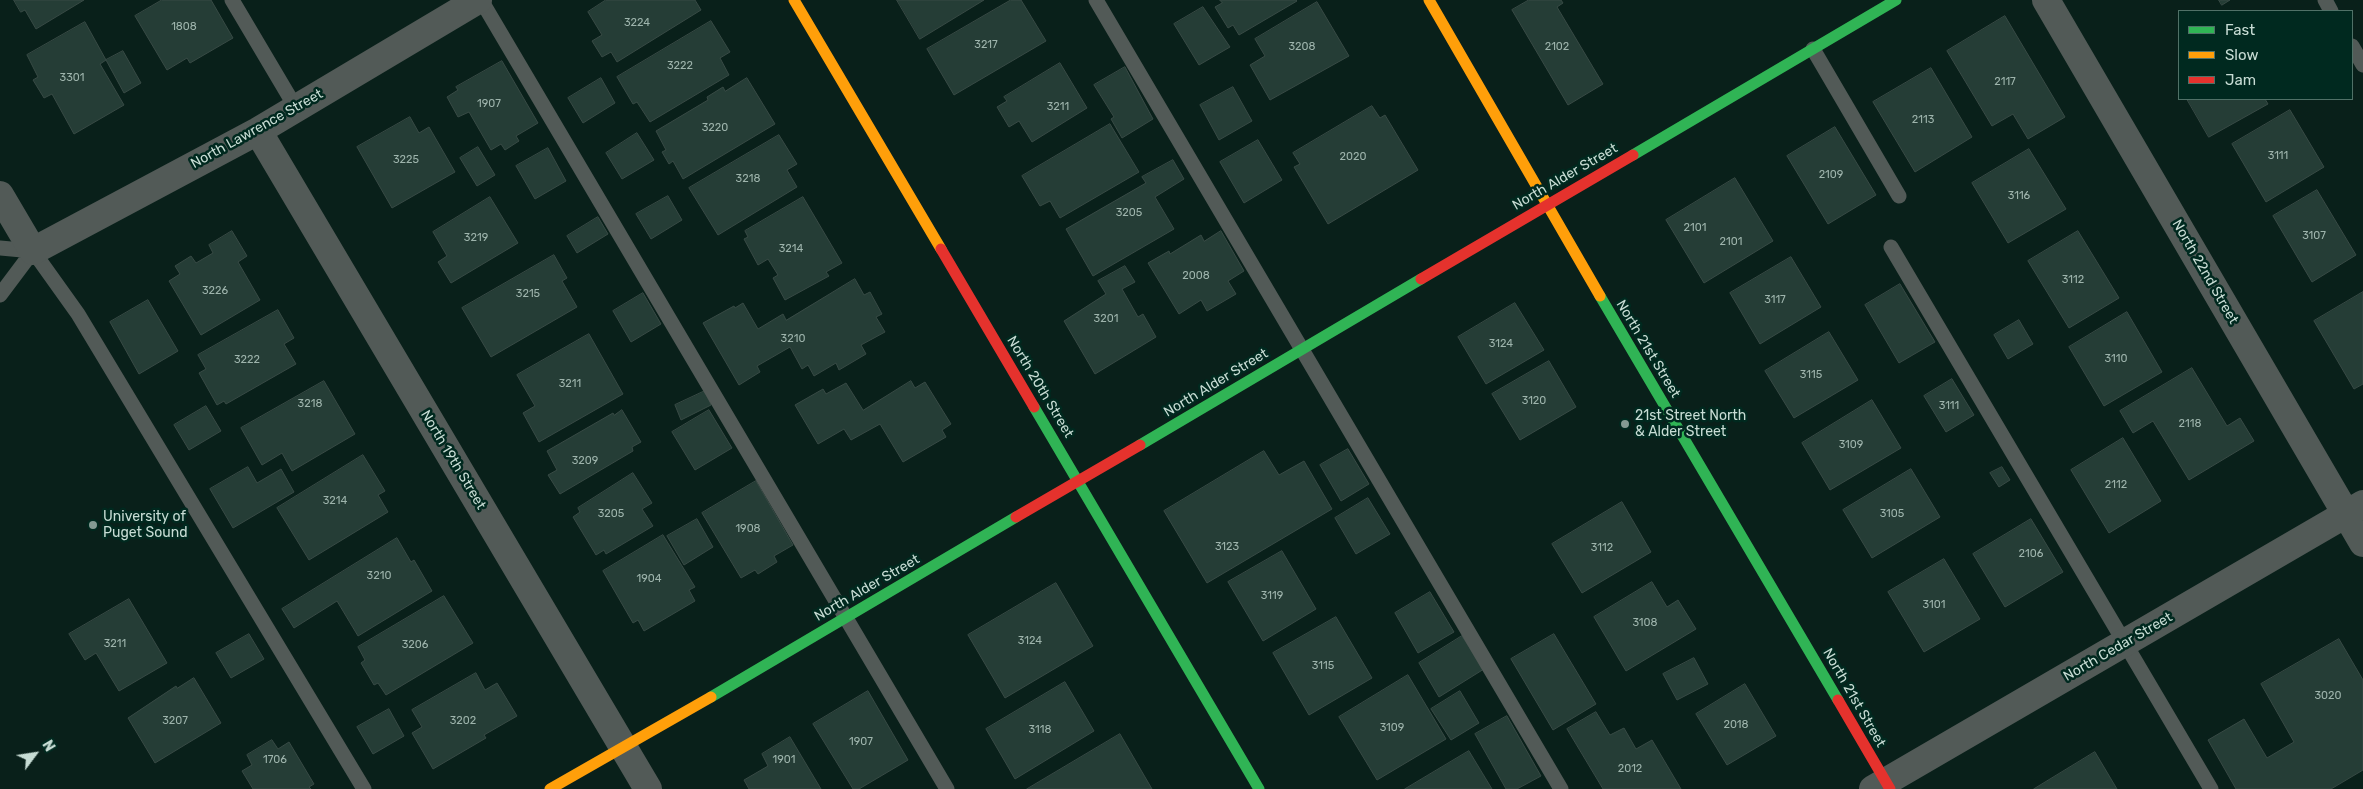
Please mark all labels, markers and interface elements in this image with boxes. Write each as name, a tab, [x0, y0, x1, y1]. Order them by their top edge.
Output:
legend	[2178, 10, 2353, 100]
house number: 3224	[624, 16, 650, 30]
house number: 1808	[171, 20, 197, 34]
text: Fast	[2225, 21, 2255, 39]
house number: 3217	[974, 38, 998, 52]
house number: 3208	[1288, 40, 1316, 54]
house number: 2102	[1545, 40, 1569, 54]
text: Slow	[2225, 46, 2258, 64]
house number: 3222	[667, 59, 693, 73]
house number: 3301	[60, 71, 84, 85]
text: Jam	[2225, 71, 2256, 89]
house number: 2117	[1994, 75, 2016, 89]
street label: North Lawrence Street	[188, 86, 326, 172]
house number: 1907	[477, 97, 501, 111]
house number: 3211	[1047, 100, 1069, 114]
house number: 2113	[1912, 113, 1934, 127]
house number: 3220	[702, 121, 728, 135]
street label: North Alder Street	[1509, 140, 1621, 214]
house number: 3111	[2268, 149, 2288, 163]
house number: 2020	[1340, 150, 1366, 164]
house number: 3225	[393, 153, 419, 167]
house number: 2109	[1819, 168, 1843, 182]
house number: 3218	[736, 172, 760, 186]
house number: 3116	[2008, 189, 2030, 203]
house number: 3205	[1116, 206, 1142, 220]
street label: North 22nd Street	[2168, 217, 2242, 327]
house number: 2101	[1684, 221, 1706, 235]
house number: 3107	[2302, 229, 2326, 243]
house number: 3219	[464, 231, 488, 245]
house number: 2101	[1720, 235, 1742, 249]
house number: 3214	[779, 242, 803, 256]
house number: 2008	[1182, 269, 1210, 283]
house number: 3112	[2062, 273, 2084, 287]
house number: 3226	[202, 284, 228, 298]
house number: 3215	[516, 287, 540, 301]
house number: 3117	[1764, 293, 1786, 307]
street label: North 21st Street	[1612, 297, 1684, 401]
house number: 3201	[1094, 312, 1118, 326]
house number: 3210	[781, 332, 805, 346]
street label: North 20th Street	[1003, 333, 1077, 441]
house number: 3124	[1489, 337, 1513, 351]
street label: North Alder Street	[1161, 345, 1271, 421]
house number: 3110	[2105, 352, 2127, 366]
house number: 3222	[234, 353, 260, 367]
house number: 3115	[1800, 368, 1822, 382]
house number: 3211	[559, 377, 581, 391]
house number: 3120	[1522, 394, 1546, 408]
house number: 3218	[298, 397, 322, 411]
house number: 3111	[1939, 399, 1959, 413]
street label: North 19th Street	[417, 407, 489, 513]
place label: 21st Street North & Alder Street	[1635, 408, 1746, 441]
house number: 2118	[2179, 417, 2201, 431]
marker: 21st Street North & Alder Street	[1619, 418, 1631, 430]
house number: 3109	[1839, 438, 1863, 452]
house number: 3209	[572, 454, 598, 468]
house number: 2112	[2105, 478, 2127, 492]
house number: 3214	[323, 494, 347, 508]
house number: 3205	[598, 507, 624, 521]
house number: 3105	[1880, 507, 1904, 521]
place label: University of Puget Sound	[103, 509, 187, 542]
marker: University of Puget Sound	[87, 519, 99, 531]
house number: 1908	[735, 522, 761, 536]
house number: 3123	[1215, 540, 1239, 554]
house number: 3112	[1591, 541, 1613, 555]
house number: 2106	[2019, 547, 2043, 561]
street label: North Alder Street	[811, 551, 923, 625]
house number: 3210	[367, 569, 391, 583]
house number: 1904	[636, 572, 662, 586]
house number: 3119	[1261, 589, 1283, 603]
house number: 3101	[1923, 598, 1945, 612]
street label: North Cedar Street	[2061, 609, 2175, 685]
house number: 3108	[1632, 616, 1658, 630]
house number: 3124	[1018, 634, 1042, 648]
house number: 3211	[104, 637, 126, 651]
house number: 3206	[402, 638, 428, 652]
street label: North 21st Street	[1819, 646, 1889, 750]
house number: 3115	[1312, 659, 1334, 673]
house number: 3020	[2314, 689, 2342, 703]
house number: 3207	[162, 714, 188, 728]
house number: 3202	[450, 714, 476, 728]
house number: 2018	[1723, 718, 1749, 732]
house number: 3109	[1380, 721, 1404, 735]
house number: 3118	[1029, 723, 1051, 737]
north arrow	[10, 729, 60, 779]
house number: 1907	[849, 735, 873, 749]
text: N	[38, 737, 58, 755]
house number: 1706	[263, 753, 287, 767]
house number: 1901	[773, 753, 795, 767]
house number: 2012	[1618, 762, 1642, 776]

